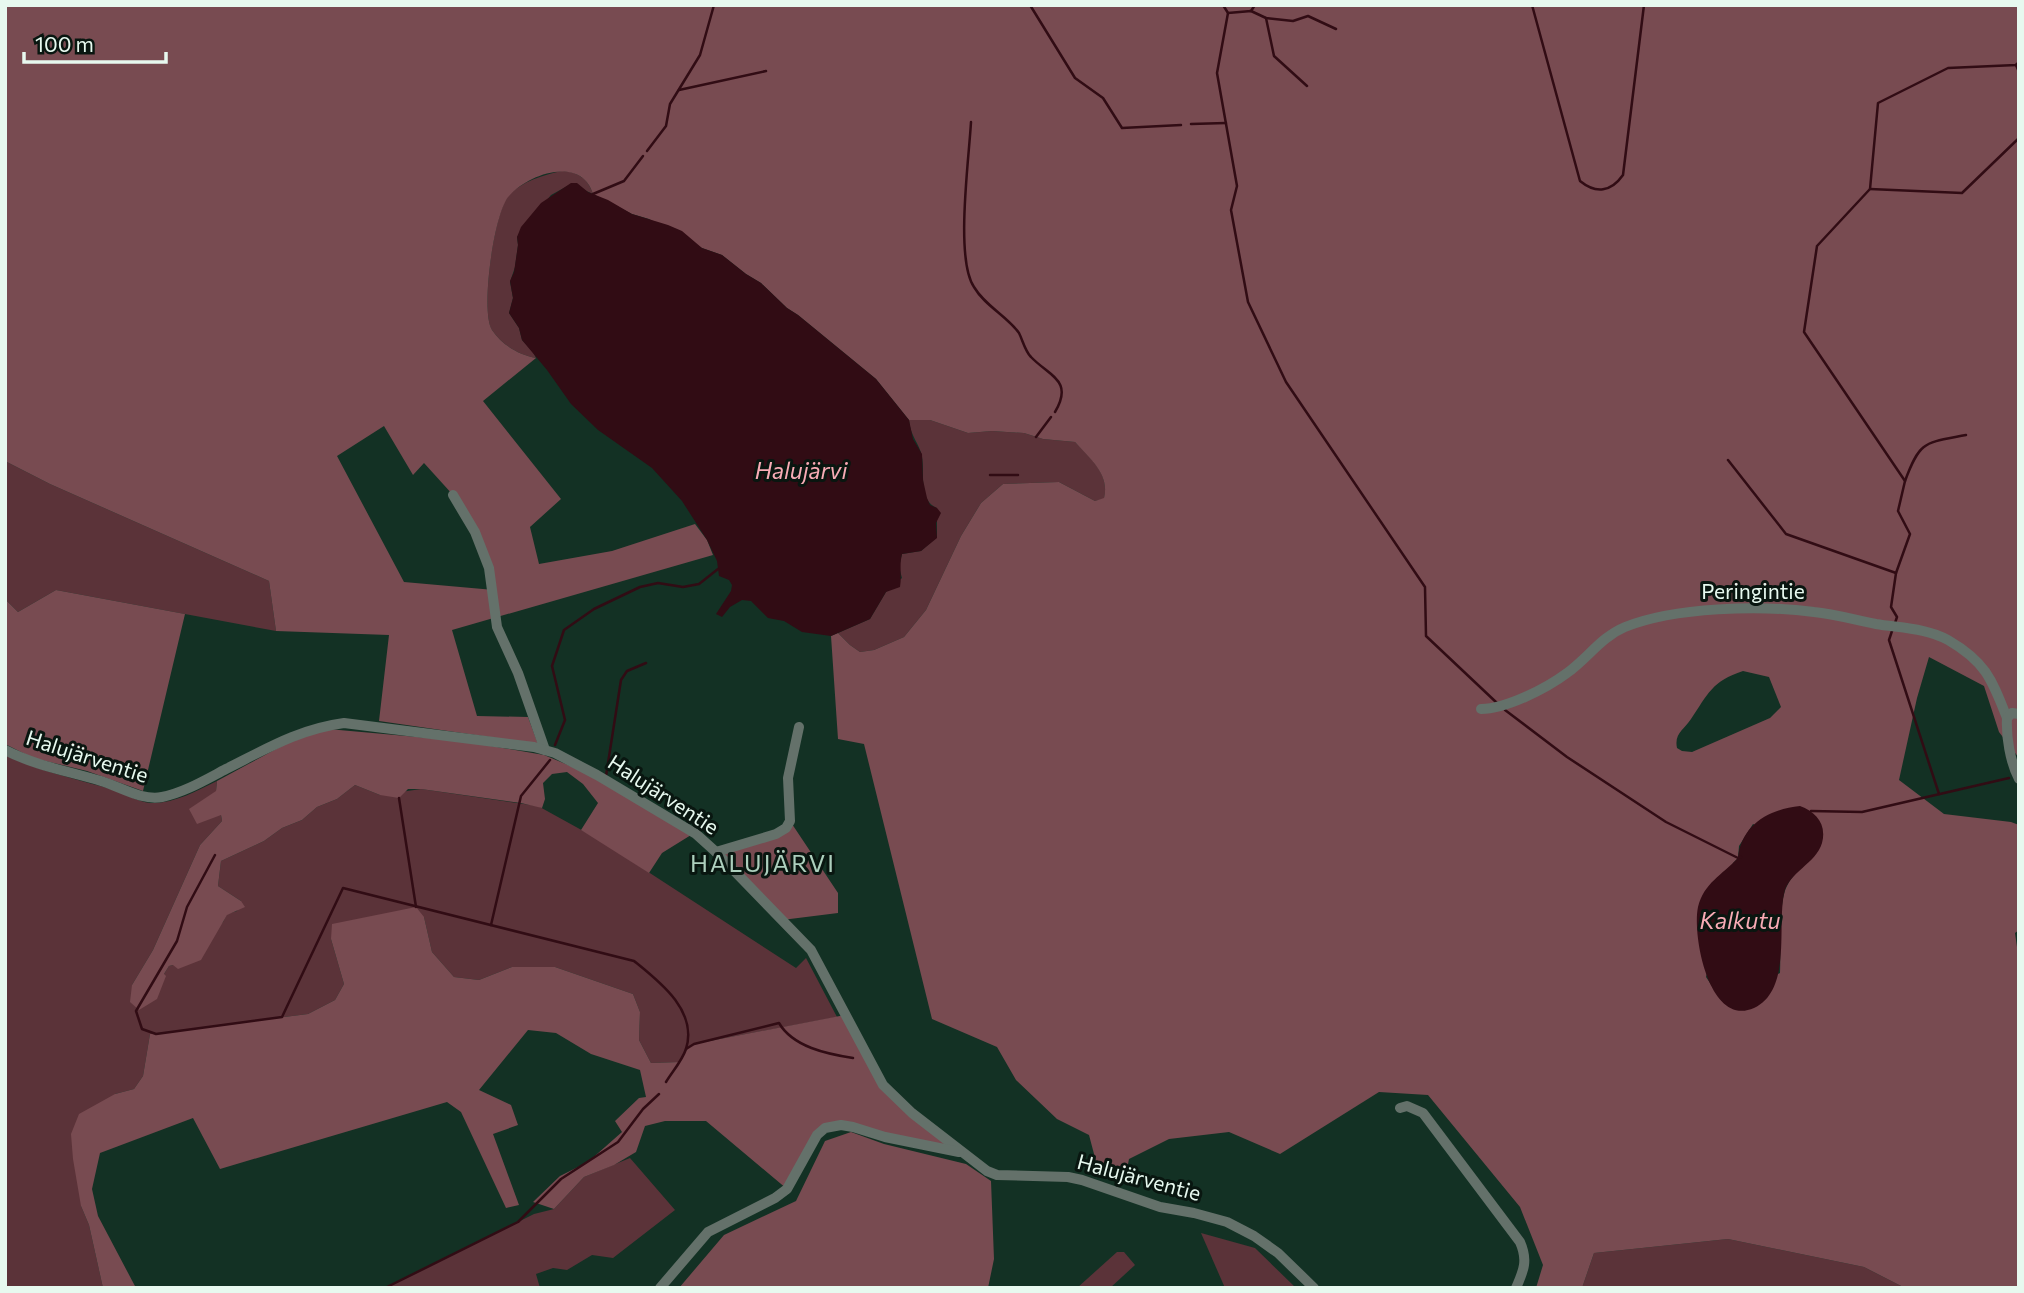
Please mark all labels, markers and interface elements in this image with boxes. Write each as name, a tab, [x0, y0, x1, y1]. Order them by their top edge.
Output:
scale bar	[24, 21, 166, 65]
text: 100 m	[35, 31, 94, 56]
water label: Halujärvi	[755, 456, 848, 484]
street label: Peringintie	[1701, 578, 1805, 603]
street label: Halujärventie	[23, 724, 152, 787]
street label: Halujärventie	[604, 749, 724, 839]
district label: HALUJÄRVI	[690, 848, 836, 877]
water label: Kalkutu	[1700, 906, 1781, 934]
street label: Halujärventie	[1075, 1148, 1204, 1205]

